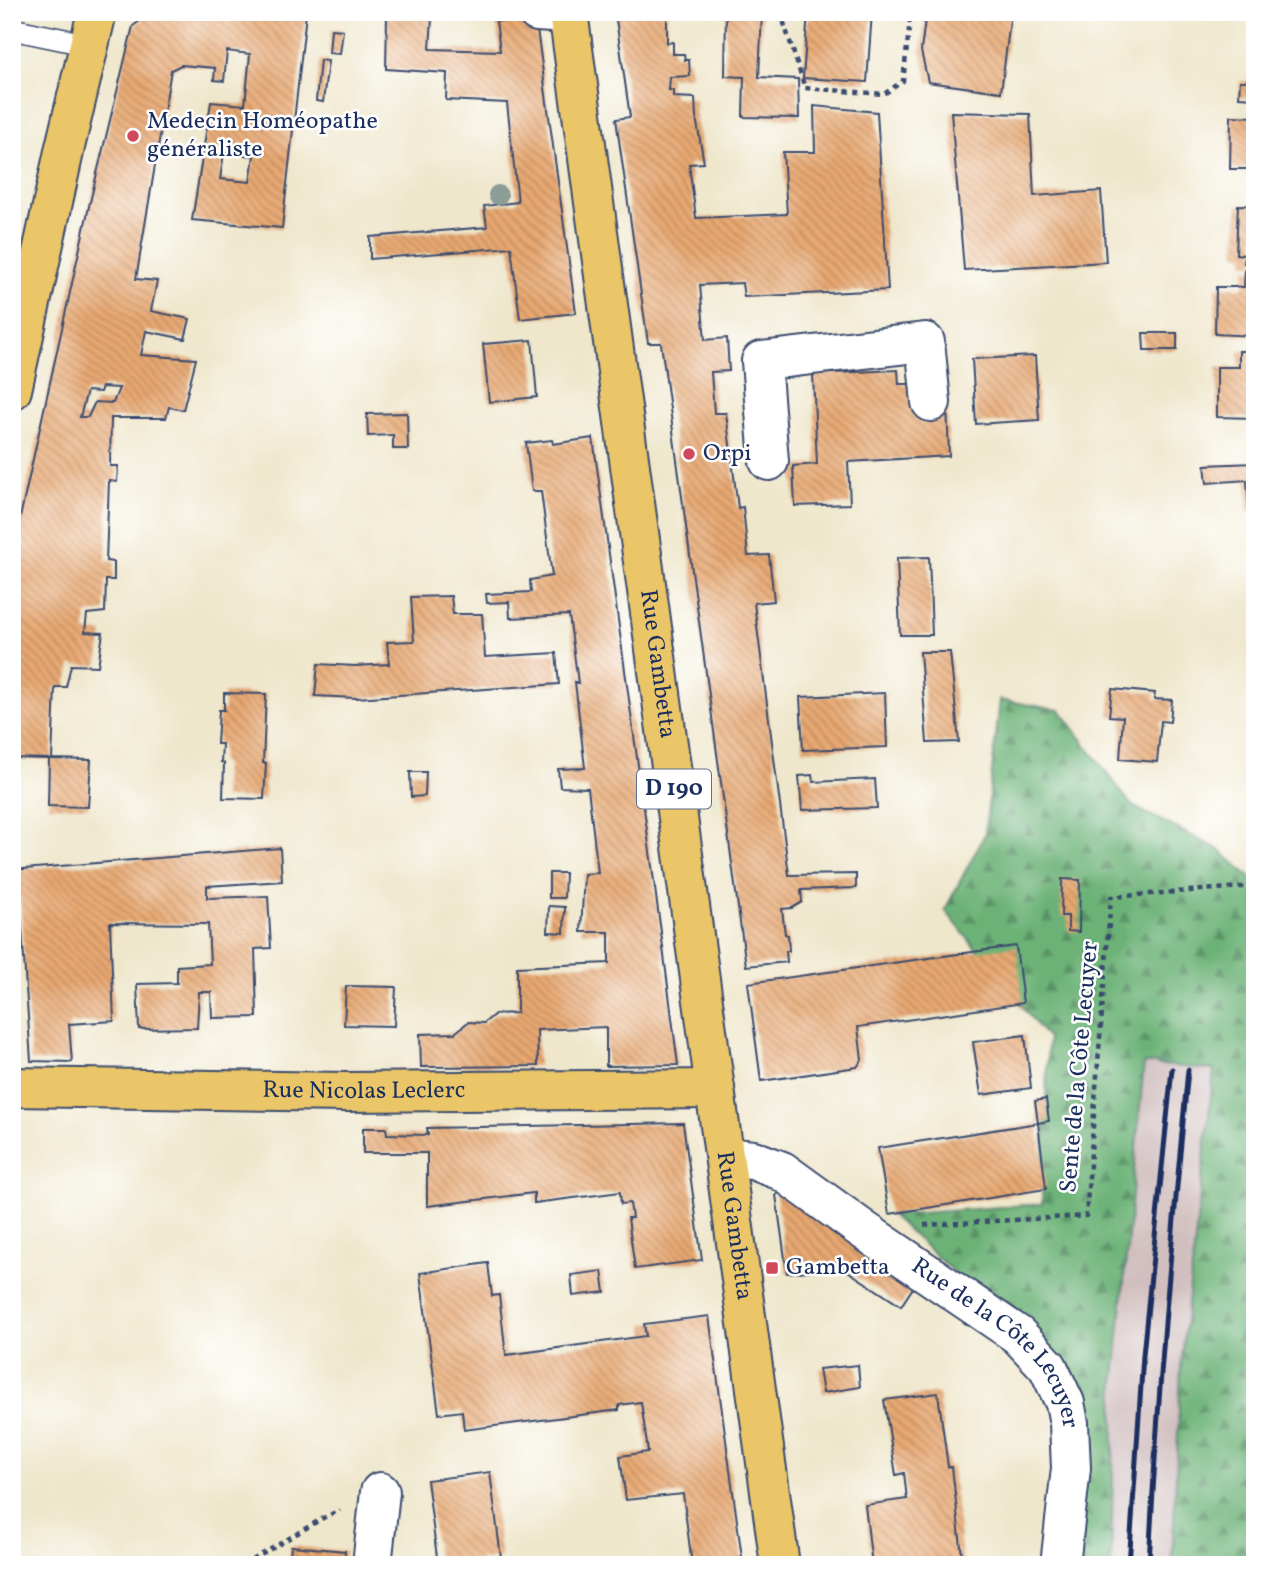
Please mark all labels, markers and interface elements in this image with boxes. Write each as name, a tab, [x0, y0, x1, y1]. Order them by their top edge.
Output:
place label: Medecin Homéopathe généraliste	[147, 105, 378, 167]
marker: Medecin Homéopathe généraliste	[125, 128, 141, 144]
place label: Orpi	[703, 437, 752, 471]
marker: Orpi	[681, 446, 697, 462]
street label: Rue Gambetta	[630, 587, 684, 741]
road number: D 190	[637, 769, 711, 808]
street label: Sente de la Côte Lecuyer	[1052, 940, 1108, 1194]
street label: Rue Nicolas Leclerc	[262, 1074, 466, 1109]
street label: Rue Gambetta	[707, 1149, 761, 1302]
street label: Rue de la Côte Lecuyer	[904, 1250, 1087, 1431]
place label: Gambetta	[786, 1251, 890, 1285]
marker: Gambetta	[764, 1260, 780, 1276]

